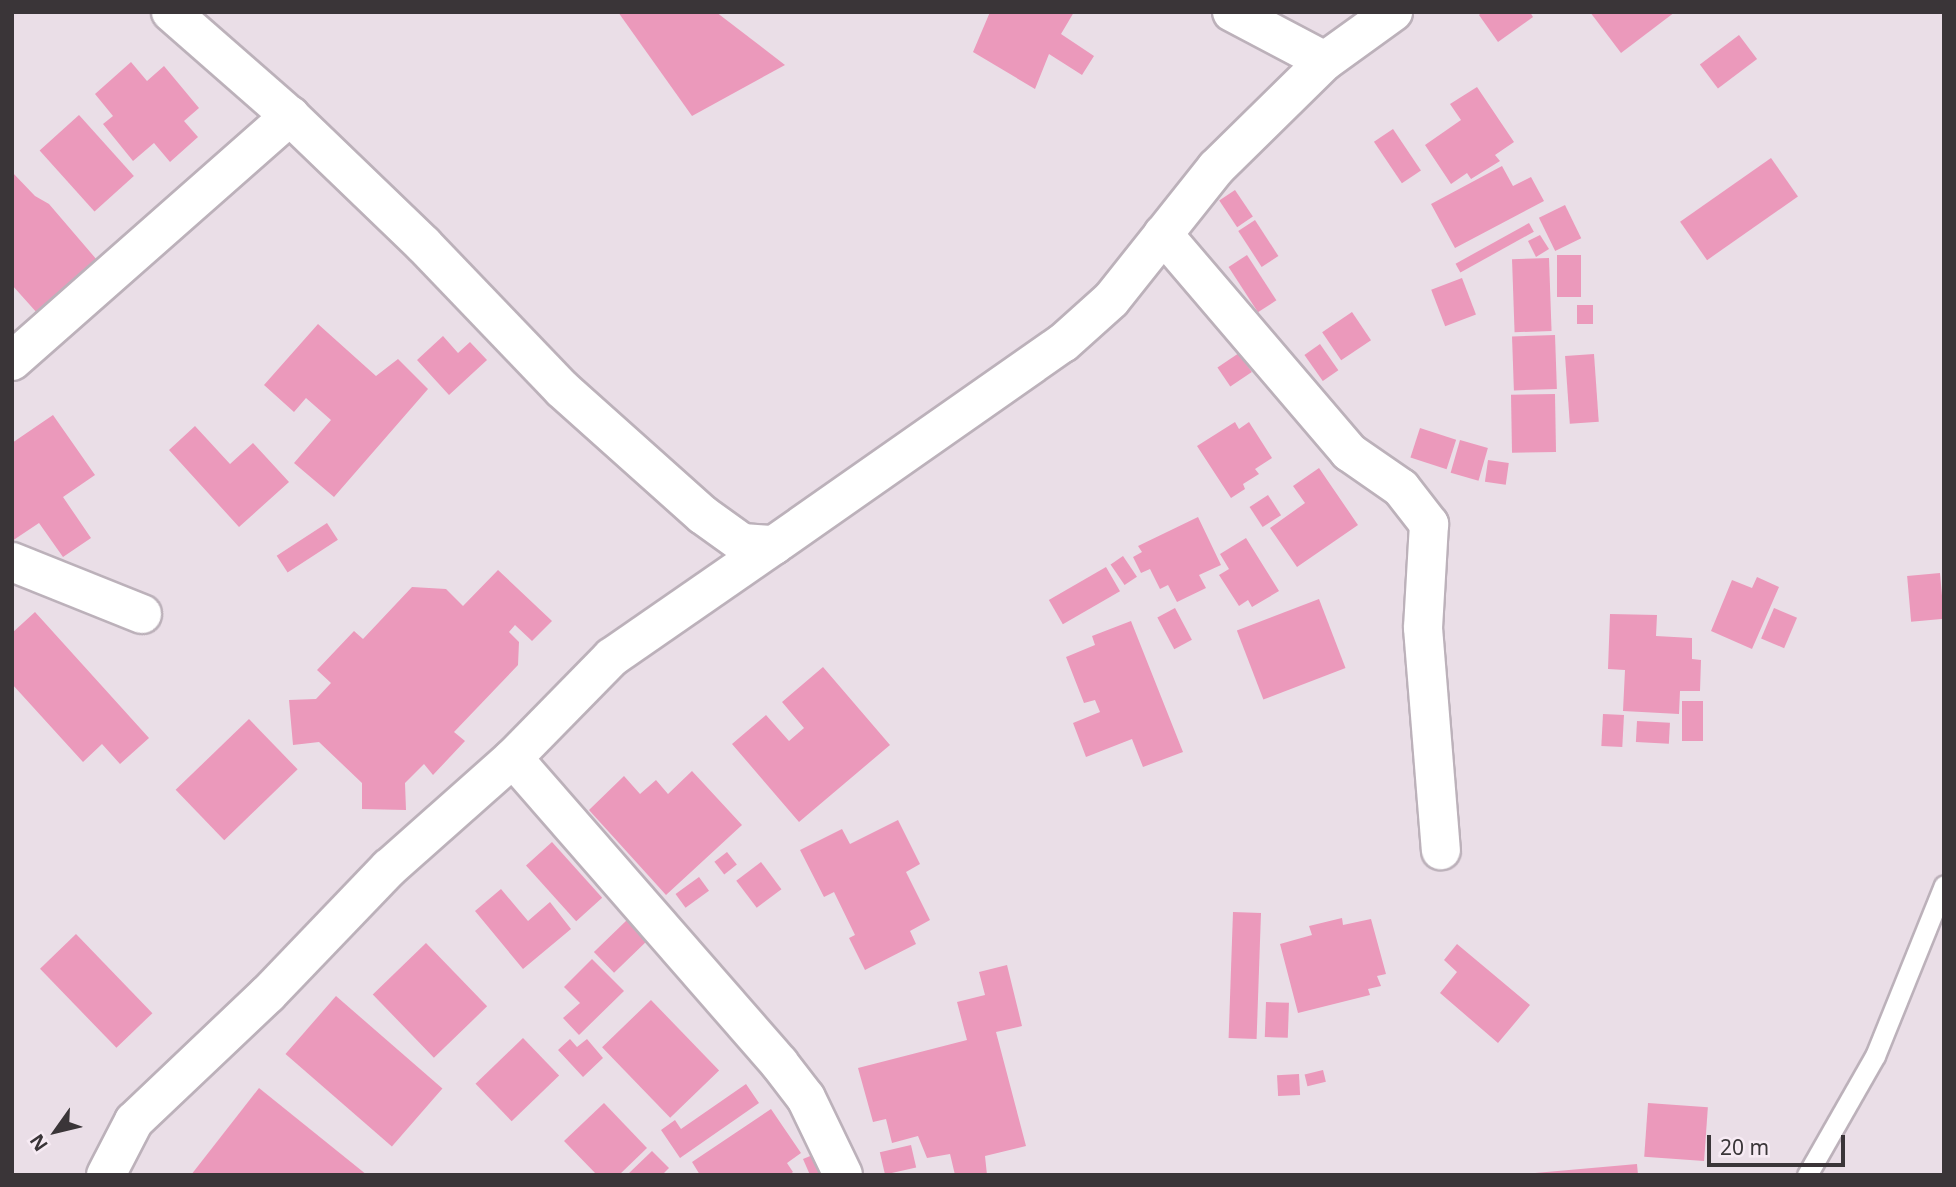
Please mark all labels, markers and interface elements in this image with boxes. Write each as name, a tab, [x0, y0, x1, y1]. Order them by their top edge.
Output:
north arrow	[21, 1096, 91, 1166]
scale bar	[1711, 1120, 1849, 1164]
text: N	[23, 1129, 54, 1156]
text: 20 m	[1720, 1133, 1769, 1161]

